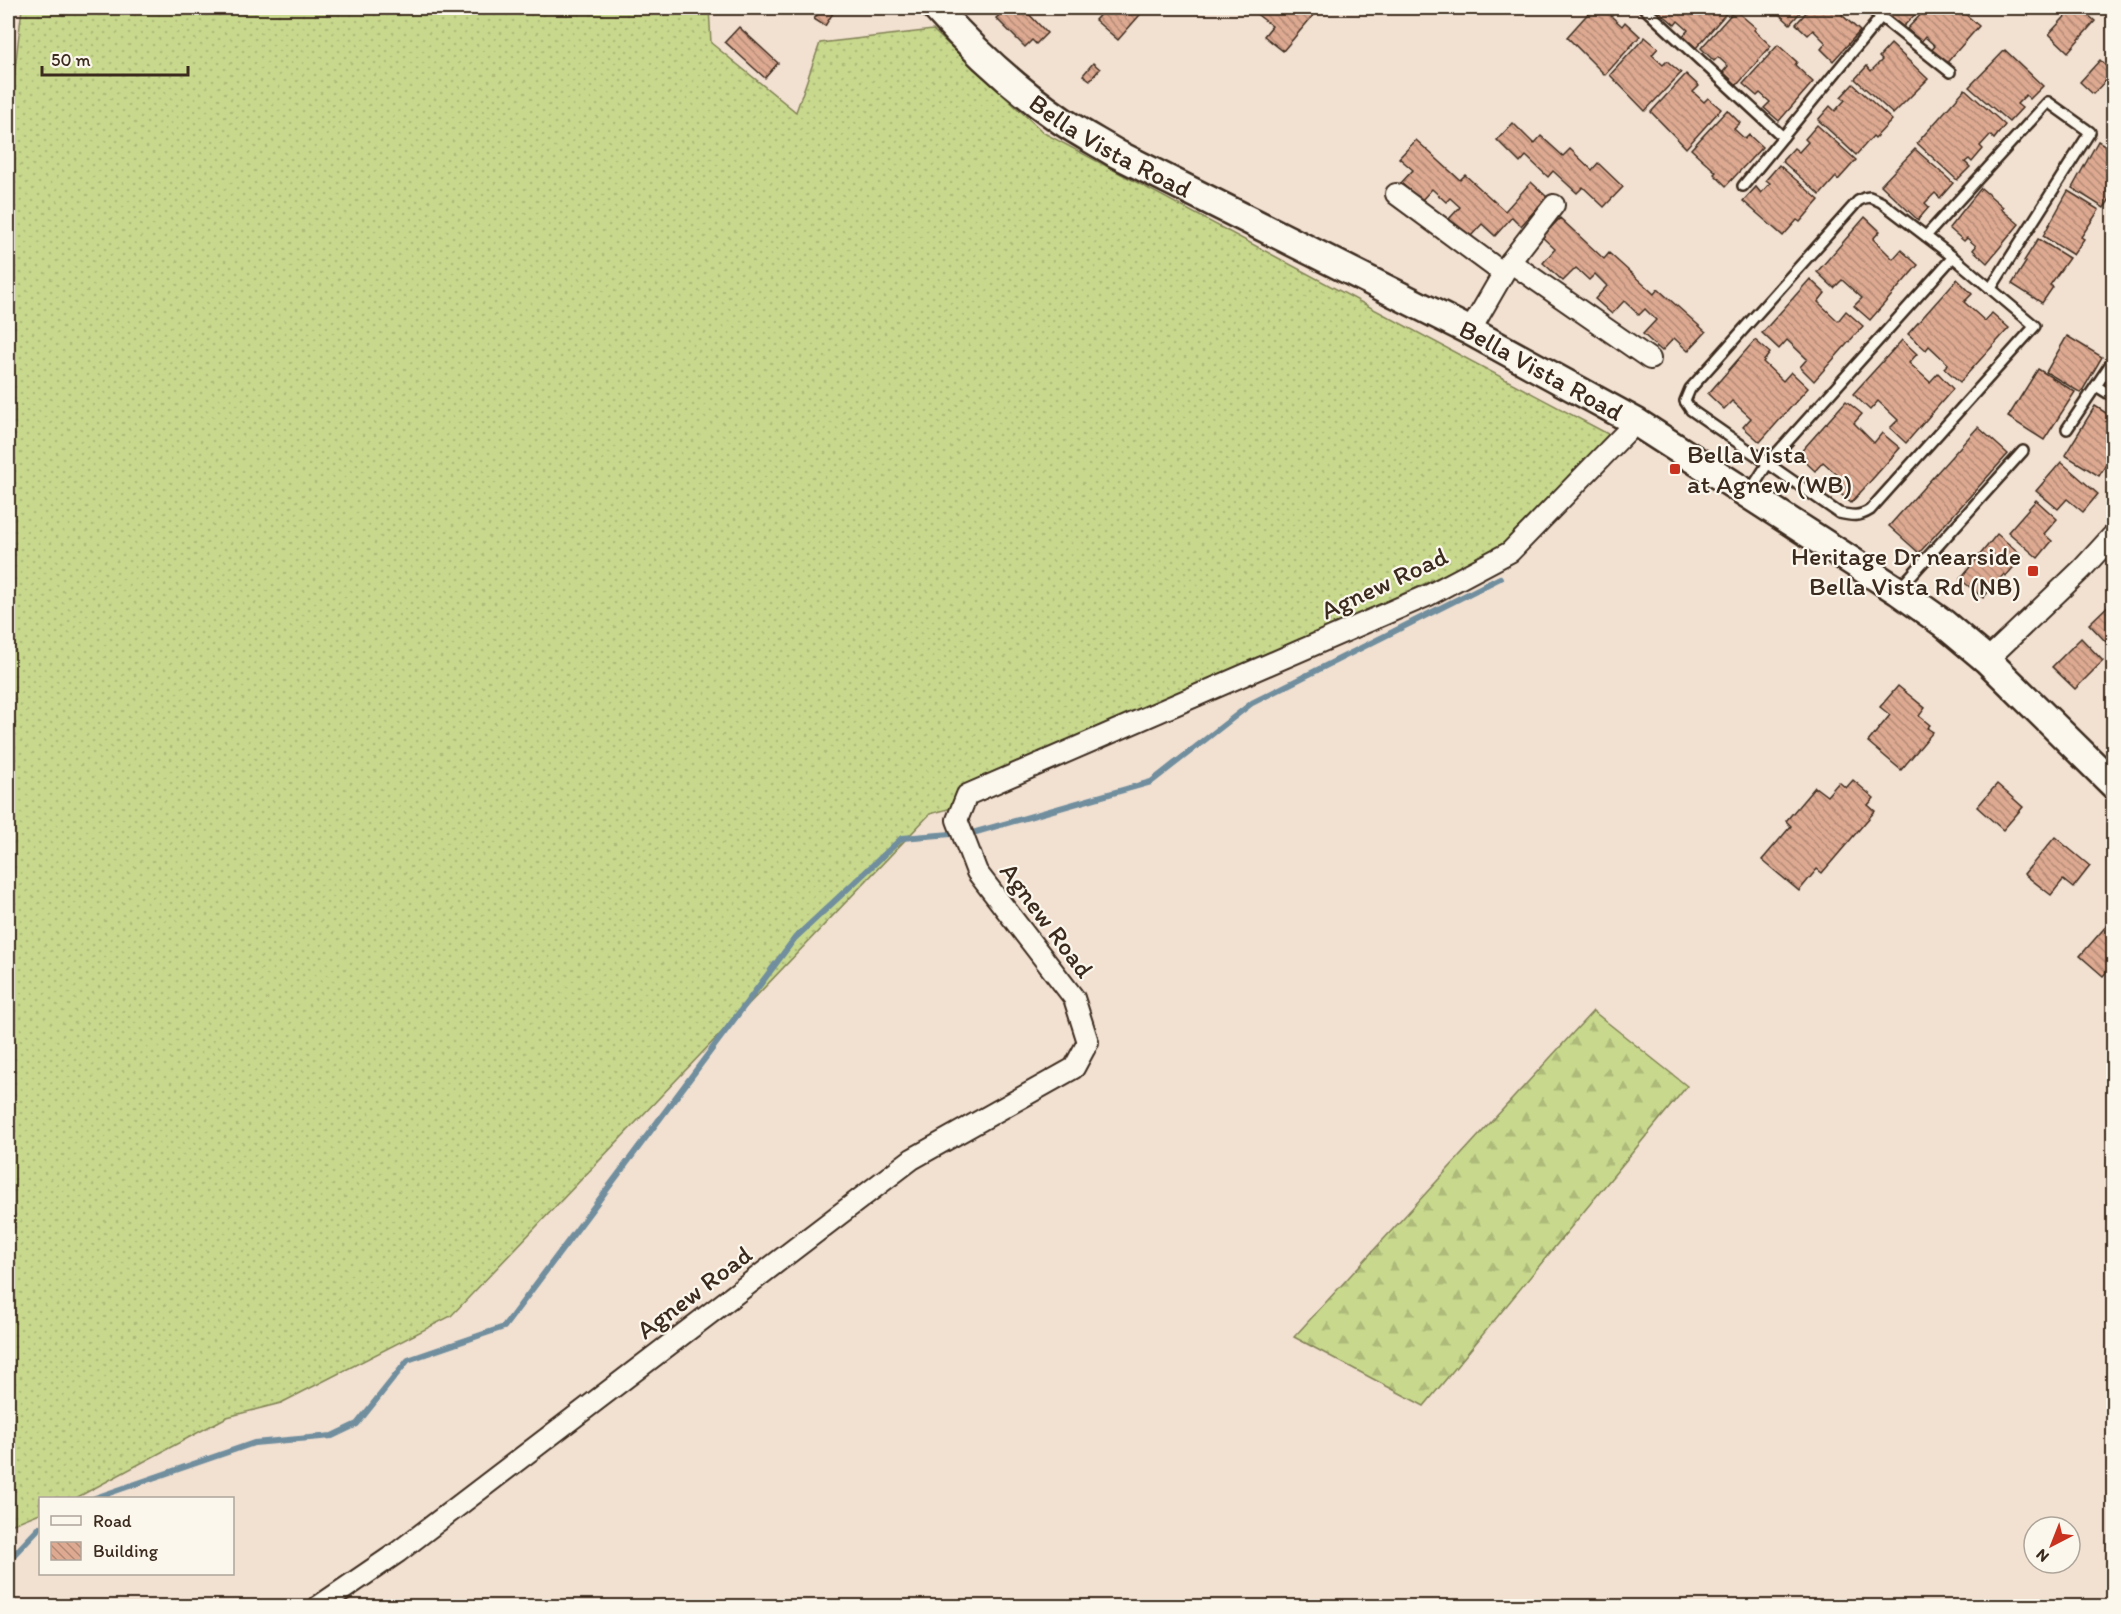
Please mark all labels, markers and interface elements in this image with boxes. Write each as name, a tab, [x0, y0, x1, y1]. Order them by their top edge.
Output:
scale bar	[42, 39, 188, 77]
text: 50 m	[51, 49, 91, 71]
street label: Bella Vista Road	[1023, 87, 1197, 205]
street label: Bella Vista Road	[1454, 312, 1629, 428]
place label: Bella Vista at Agnew (WB)	[1687, 438, 1852, 500]
marker: Bella Vista at Agnew (WB)	[1668, 462, 1682, 476]
street label: Agnew Road	[1315, 539, 1453, 626]
place label: Heritage Dr nearside Bella Vista Rd (NB)	[1791, 540, 2021, 602]
marker: Heritage Dr nearside Bella Vista Rd (NB)	[2026, 564, 2040, 578]
street label: Agnew Road	[993, 856, 1101, 985]
street label: Agnew Road	[630, 1238, 759, 1346]
legend	[39, 1497, 234, 1575]
text: Road	[93, 1510, 132, 1532]
north arrow	[2022, 1515, 2082, 1575]
text: Building	[93, 1540, 159, 1562]
text: N	[2032, 1545, 2053, 1566]

